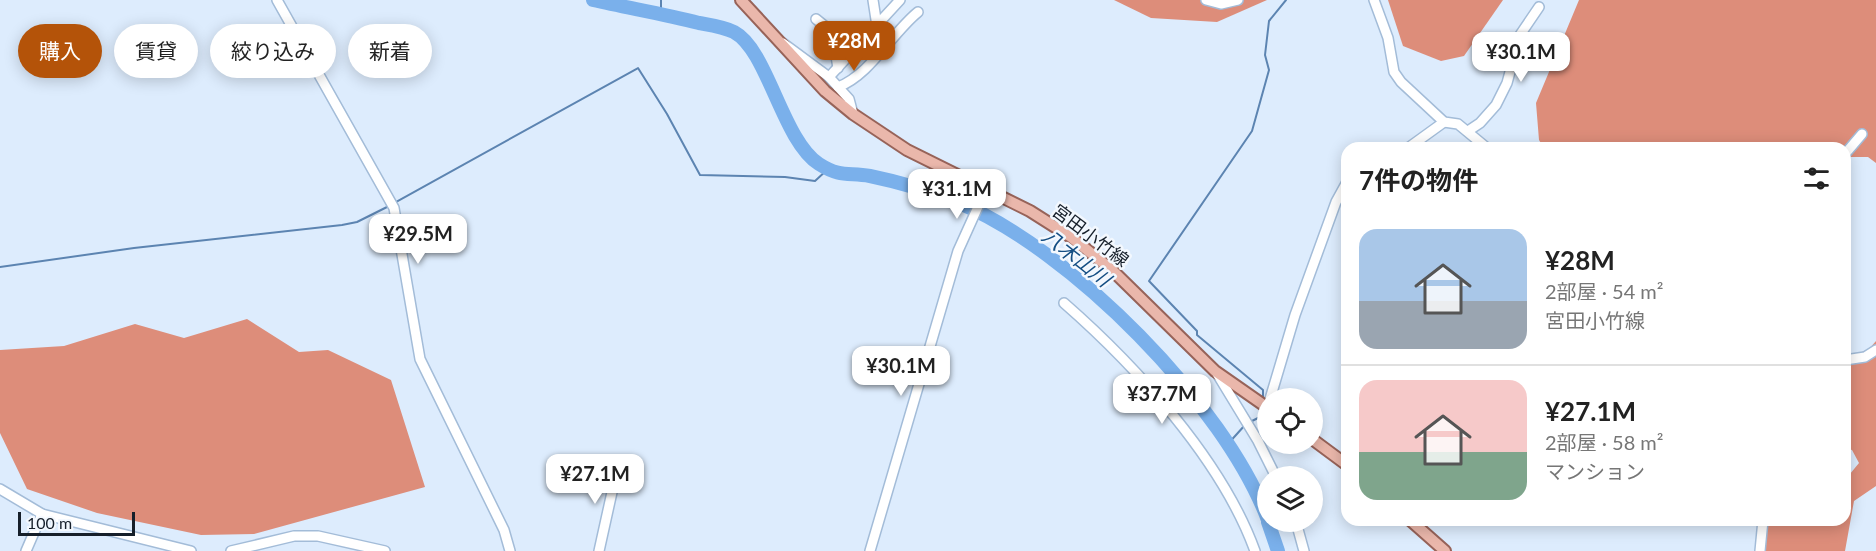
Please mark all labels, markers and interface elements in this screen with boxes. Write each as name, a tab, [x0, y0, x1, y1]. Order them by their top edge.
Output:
pin: ¥28M	[818, 21, 890, 72]
chip: 購入	[18, 24, 102, 78]
chip: 賃貸	[114, 24, 198, 78]
chip: 絞り込み	[210, 24, 336, 78]
chip: 新着	[348, 24, 432, 78]
text: ¥28M	[827, 28, 881, 52]
pin: ¥30.1M	[1472, 32, 1570, 83]
text: ¥30.1M	[1486, 39, 1556, 63]
icon: filters	[1800, 162, 1833, 195]
text: 7件の物件	[1359, 164, 1478, 196]
pin: ¥31.1M	[908, 169, 1006, 220]
text: ¥31.1M	[922, 176, 992, 200]
street label: 宮田小竹線	[1048, 199, 1134, 271]
pin: ¥29.5M	[369, 214, 467, 265]
text: ¥29.5M	[383, 221, 453, 245]
water label: 八木山川	[1038, 223, 1117, 292]
text: ¥28M	[1545, 244, 1615, 276]
icon: home	[1407, 253, 1479, 325]
text: 2部屋 · 54 m²	[1545, 279, 1664, 303]
text: 宮田小竹線	[1545, 308, 1645, 332]
pin: ¥30.1M	[852, 346, 950, 397]
text: ¥30.1M	[866, 353, 936, 377]
pin: ¥37.7M	[1113, 374, 1211, 425]
text: ¥37.7M	[1127, 381, 1197, 405]
map controls	[1257, 388, 1323, 532]
button: locate	[1257, 388, 1323, 454]
text: ¥27.1M	[1545, 395, 1636, 427]
icon: home	[1407, 404, 1479, 476]
text: 2部屋 · 58 m²	[1545, 430, 1664, 454]
pin: ¥27.1M	[546, 454, 644, 505]
text: マンション	[1545, 459, 1645, 483]
text: ¥27.1M	[560, 461, 630, 485]
button: layers	[1257, 466, 1323, 532]
scale bar	[18, 509, 135, 536]
text: 100 m	[27, 513, 72, 532]

